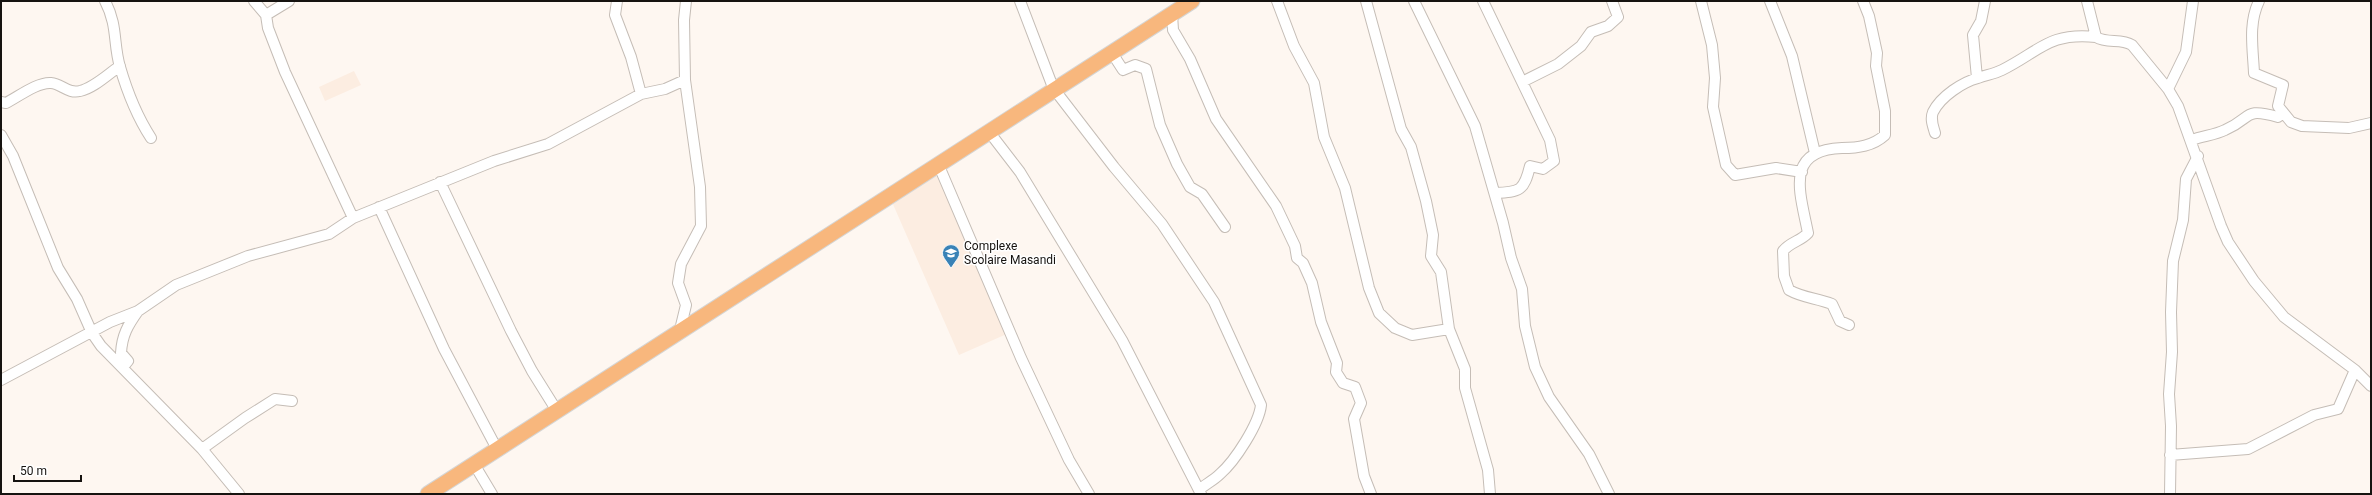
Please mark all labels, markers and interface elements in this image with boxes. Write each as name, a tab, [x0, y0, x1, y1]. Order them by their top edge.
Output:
place label: Complexe Scolaire Masandi	[964, 239, 1056, 267]
school or university icon: Complexe Scolaire Masandi	[941, 243, 961, 268]
scale bar	[14, 457, 81, 483]
text: 50 m	[20, 464, 47, 478]

